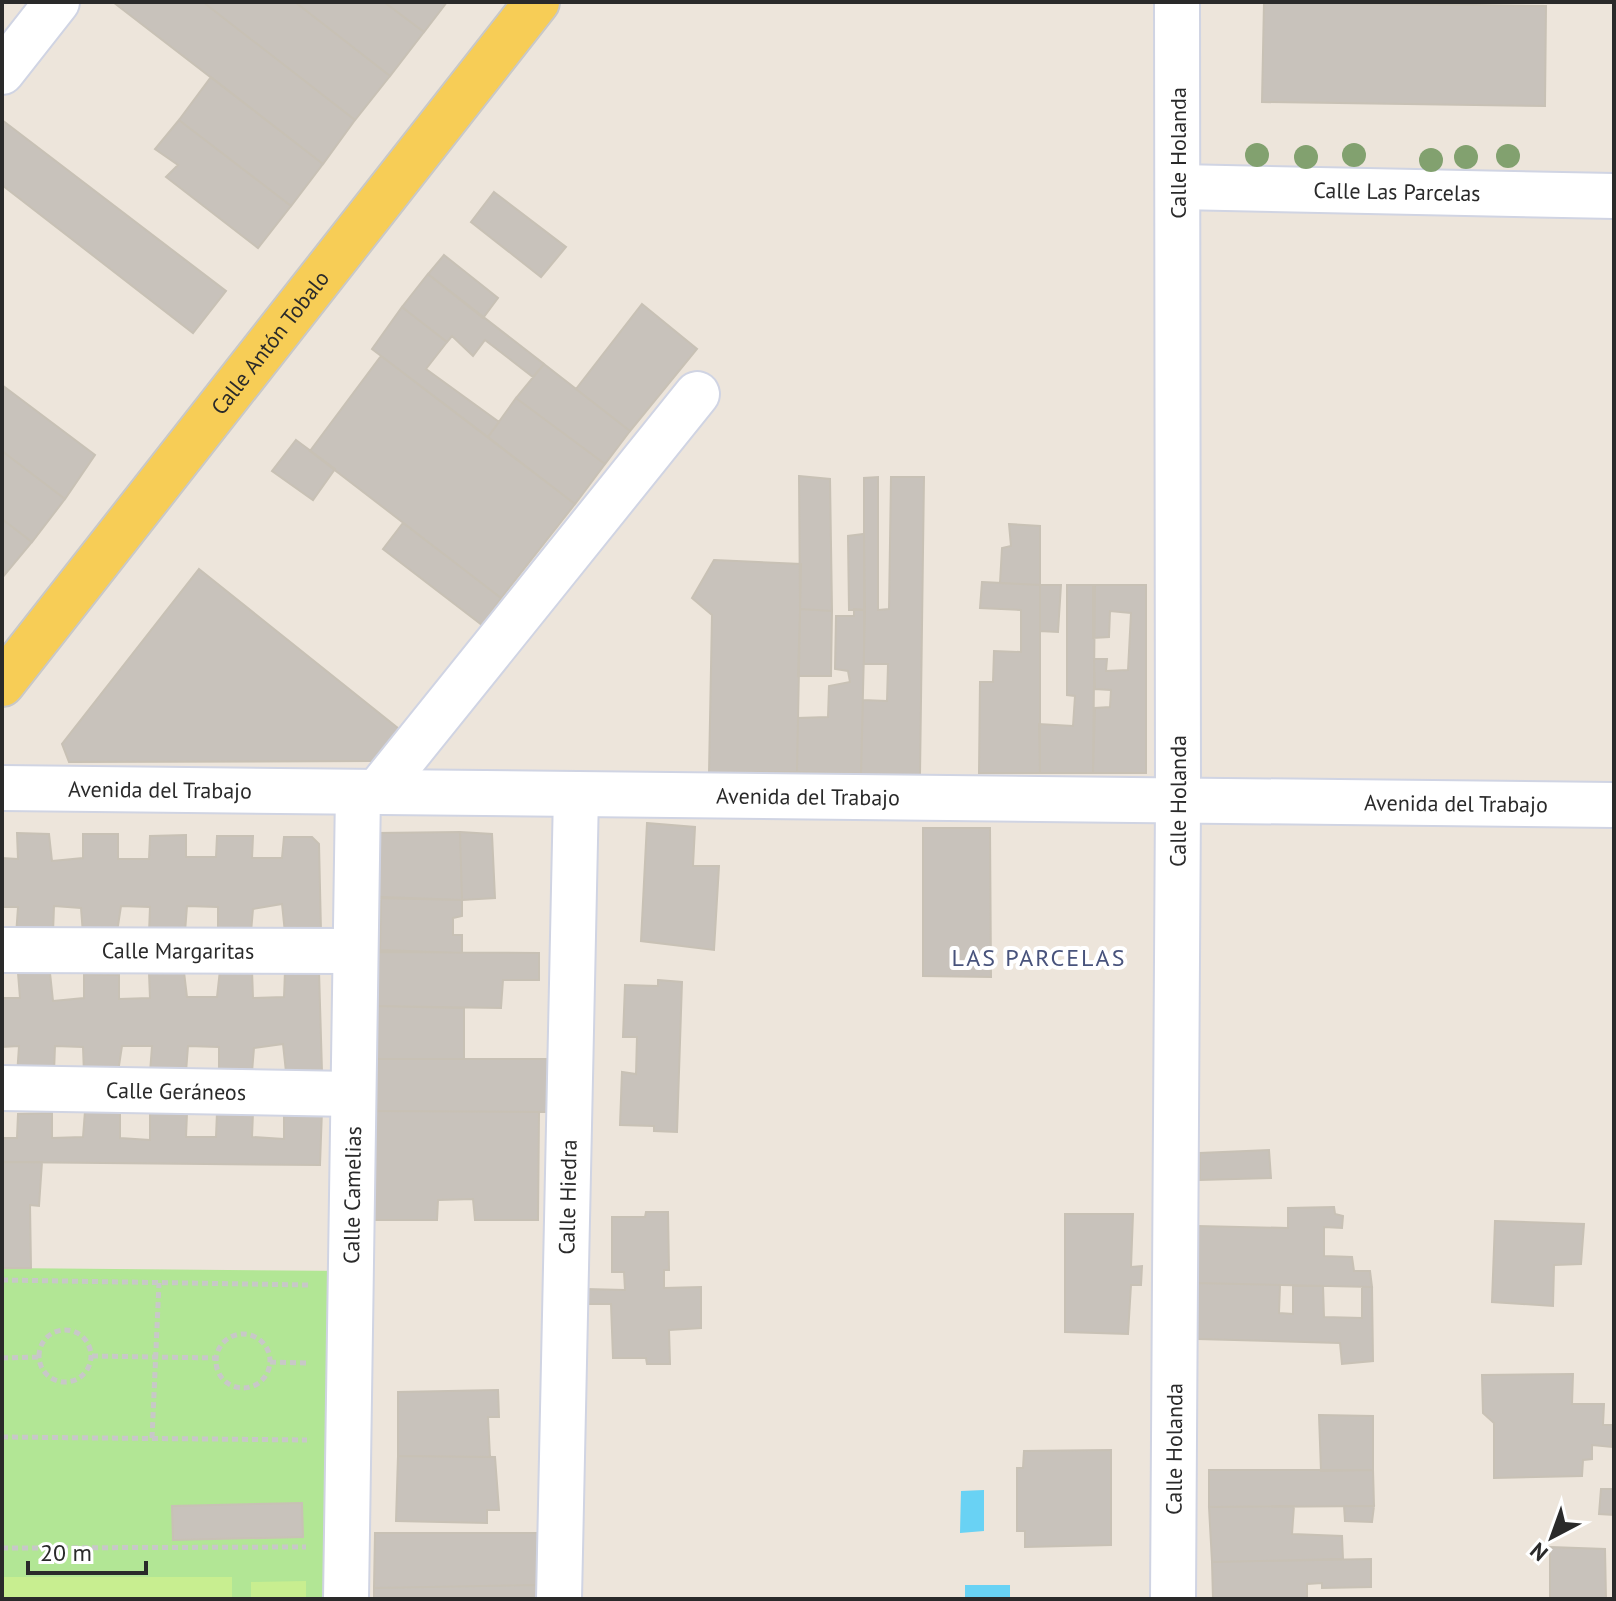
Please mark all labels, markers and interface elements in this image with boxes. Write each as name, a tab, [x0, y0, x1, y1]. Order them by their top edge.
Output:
street label: Calle Holanda	[1164, 87, 1192, 219]
street label: Calle Las Parcelas	[1313, 176, 1481, 207]
street label: Calle Antón Tobalo	[205, 265, 335, 420]
street label: Calle Holanda	[1164, 735, 1192, 867]
street label: Avenida del Trabajo	[68, 775, 252, 805]
street label: Avenida del Trabajo	[716, 782, 900, 811]
street label: Avenida del Trabajo	[1364, 788, 1548, 818]
street label: Calle Margaritas	[102, 936, 254, 965]
district label: LAS PARCELAS	[952, 942, 1126, 973]
street label: Calle Geráneos	[106, 1076, 246, 1106]
street label: Calle Camelias	[337, 1126, 367, 1264]
street label: Calle Hiedra	[552, 1139, 583, 1255]
street label: Calle Holanda	[1160, 1383, 1188, 1515]
north arrow	[1512, 1497, 1592, 1577]
scale bar	[28, 1525, 146, 1575]
text: 20 m	[40, 1537, 92, 1568]
text: N	[1524, 1537, 1554, 1567]

